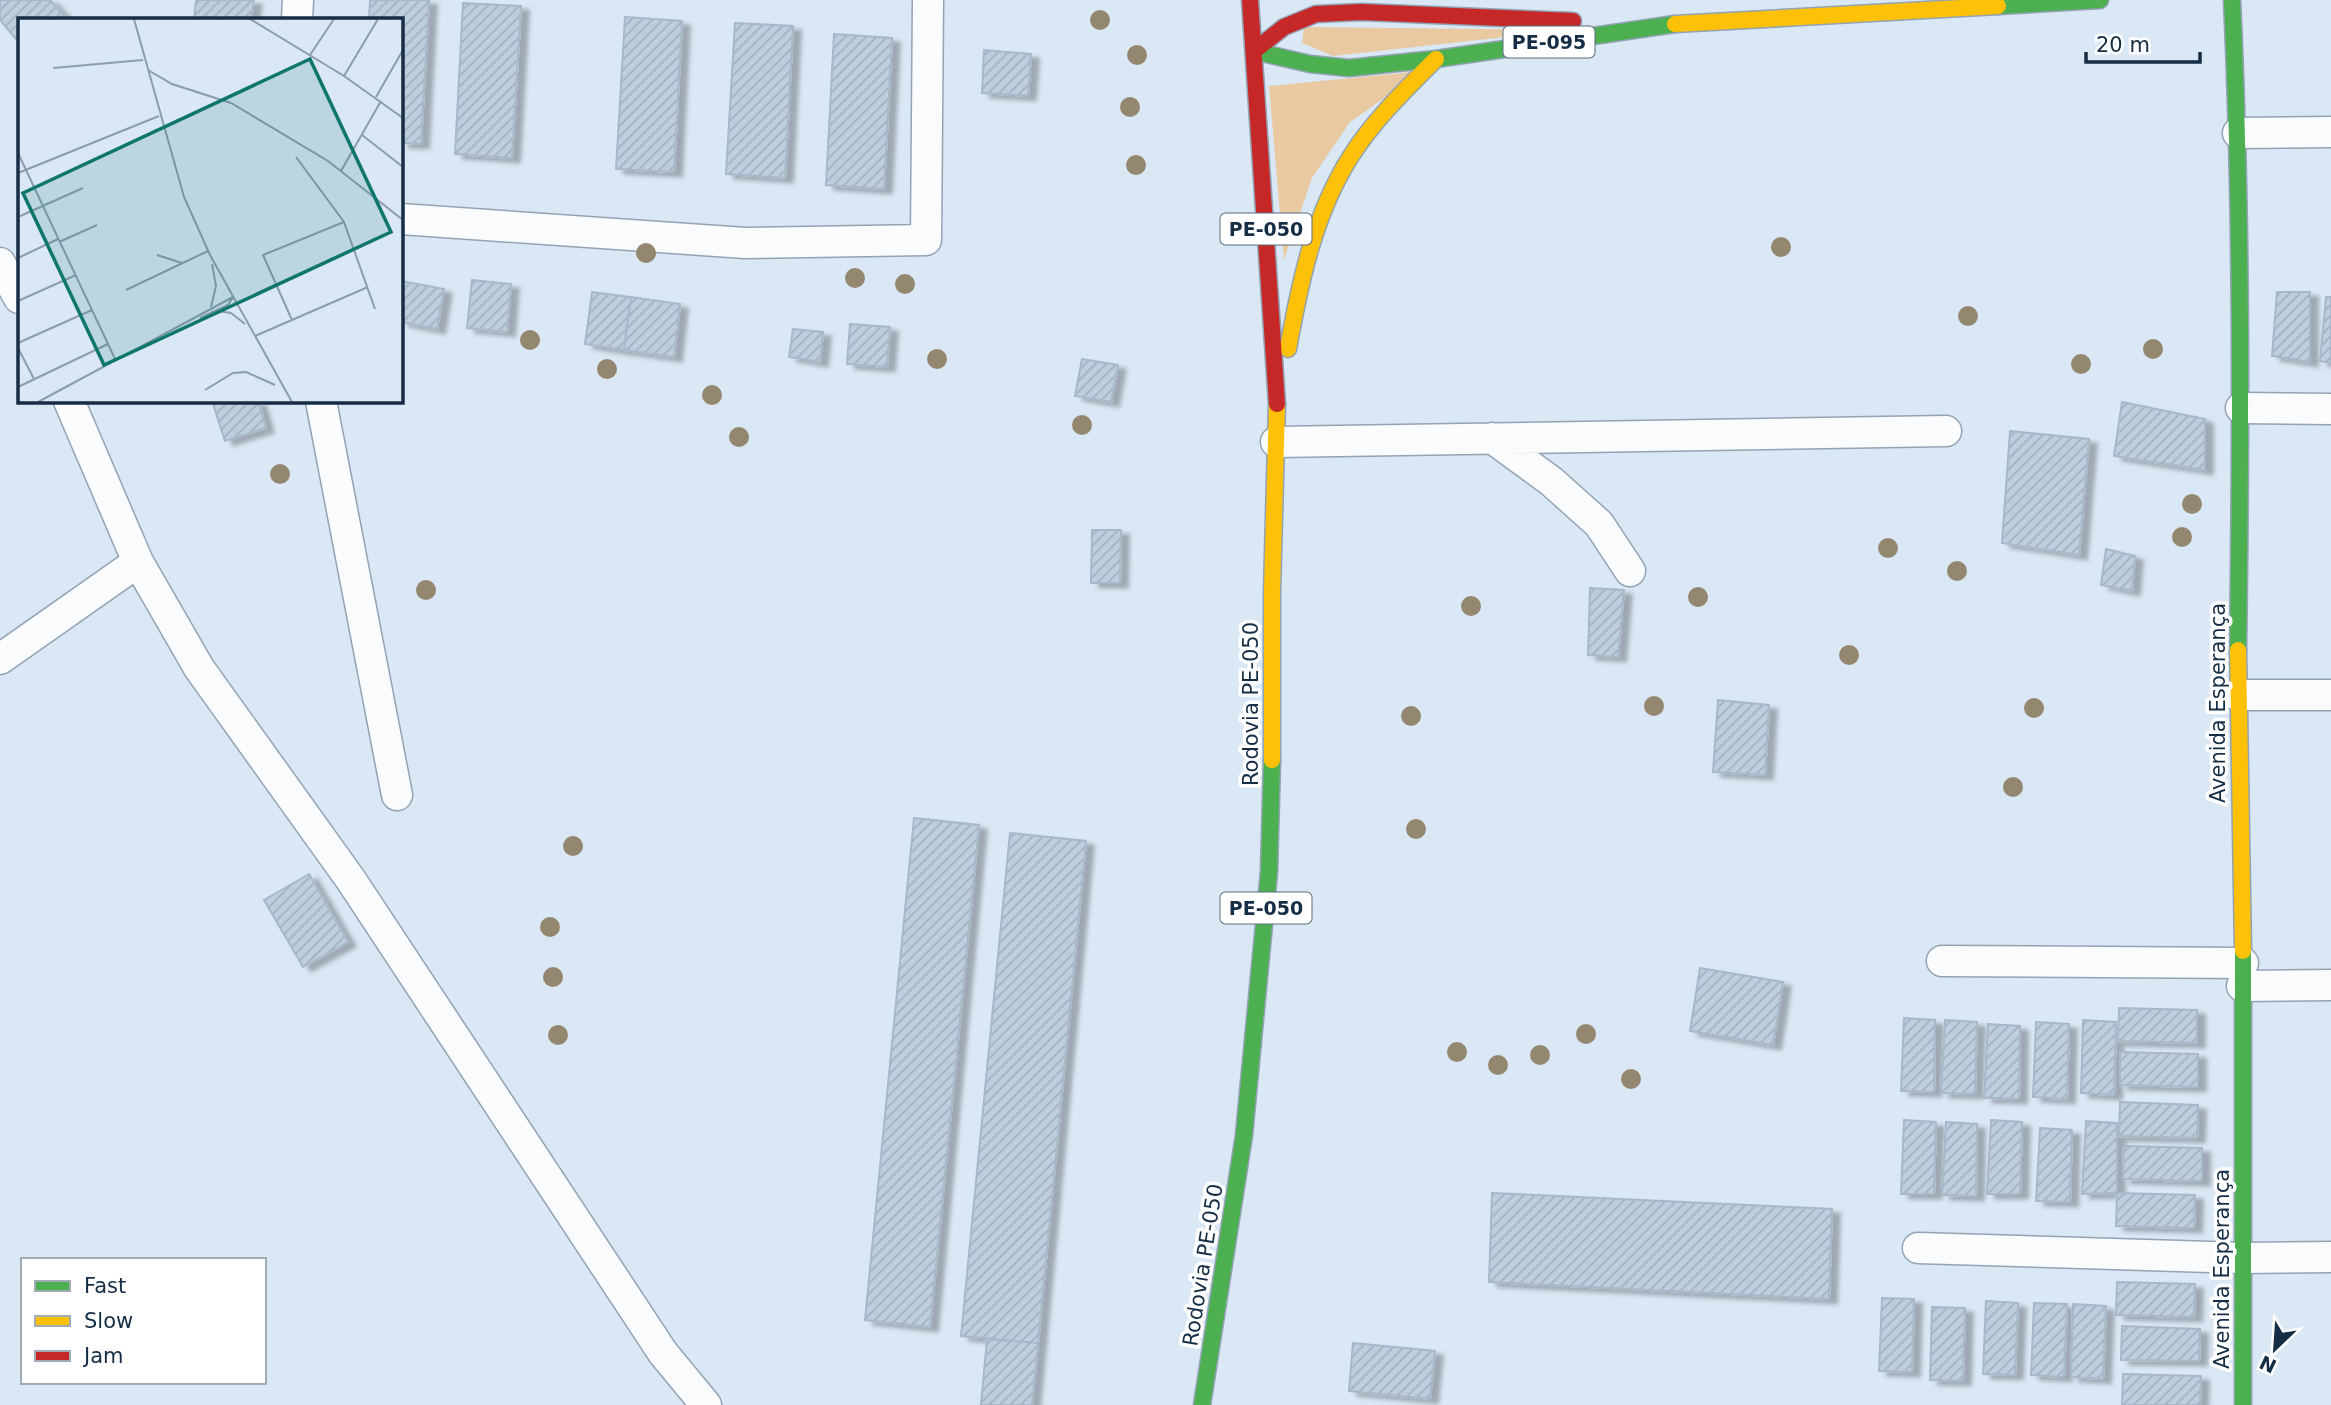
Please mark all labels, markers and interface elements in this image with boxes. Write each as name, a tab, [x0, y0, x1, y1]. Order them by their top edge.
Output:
inset map	[18, 18, 402, 402]
scale bar	[2086, 21, 2200, 65]
road number: PE-095	[1504, 26, 1594, 58]
text: 20 m	[2096, 33, 2150, 57]
road number: PE-050	[1220, 214, 1312, 244]
street label: Avenida Esperança	[2206, 603, 2230, 803]
street label: Rodovia PE-050	[1239, 622, 1263, 786]
road number: PE-050	[1220, 893, 1312, 924]
street label: Avenida Esperança	[2210, 1169, 2234, 1369]
street label: Rodovia PE-050	[1178, 1182, 1228, 1348]
legend	[21, 1258, 266, 1384]
text: Fast	[84, 1274, 126, 1298]
text: Slow	[84, 1309, 133, 1333]
north arrow	[2240, 1314, 2310, 1384]
text: Jam	[82, 1344, 124, 1368]
text: N	[2256, 1351, 2280, 1378]

